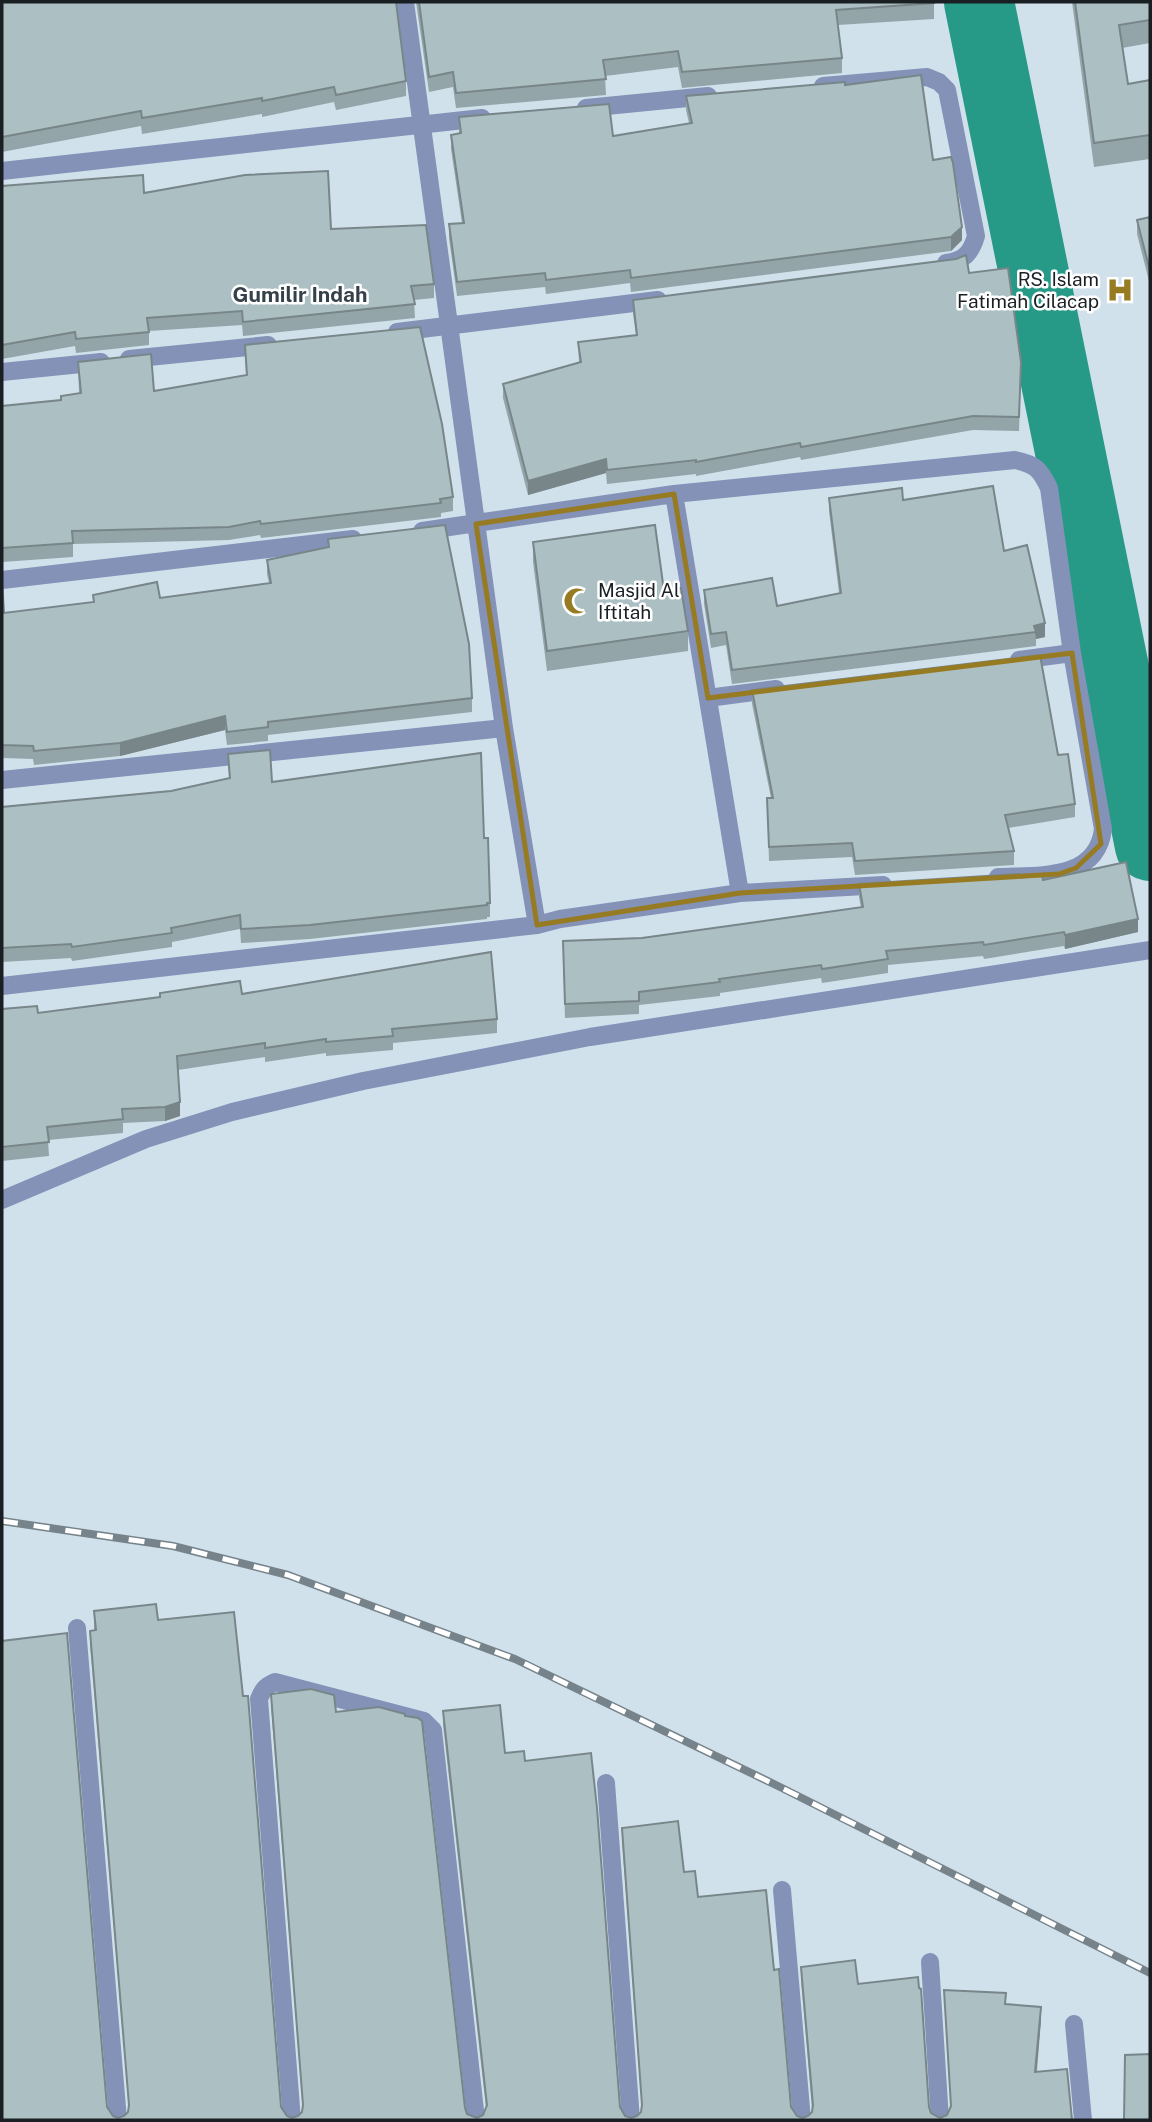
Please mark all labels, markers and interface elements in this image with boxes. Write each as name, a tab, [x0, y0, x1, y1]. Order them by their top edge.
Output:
place label: RS. Islam Fatimah Cilacap	[957, 268, 1099, 312]
hospital icon: RS. Islam Fatimah Cilacap	[1105, 275, 1135, 305]
district label: Gumilir Indah	[233, 282, 367, 307]
place label: Masjid Al Iftitah	[598, 579, 680, 623]
mosque icon: Masjid Al Iftitah	[562, 586, 592, 616]

